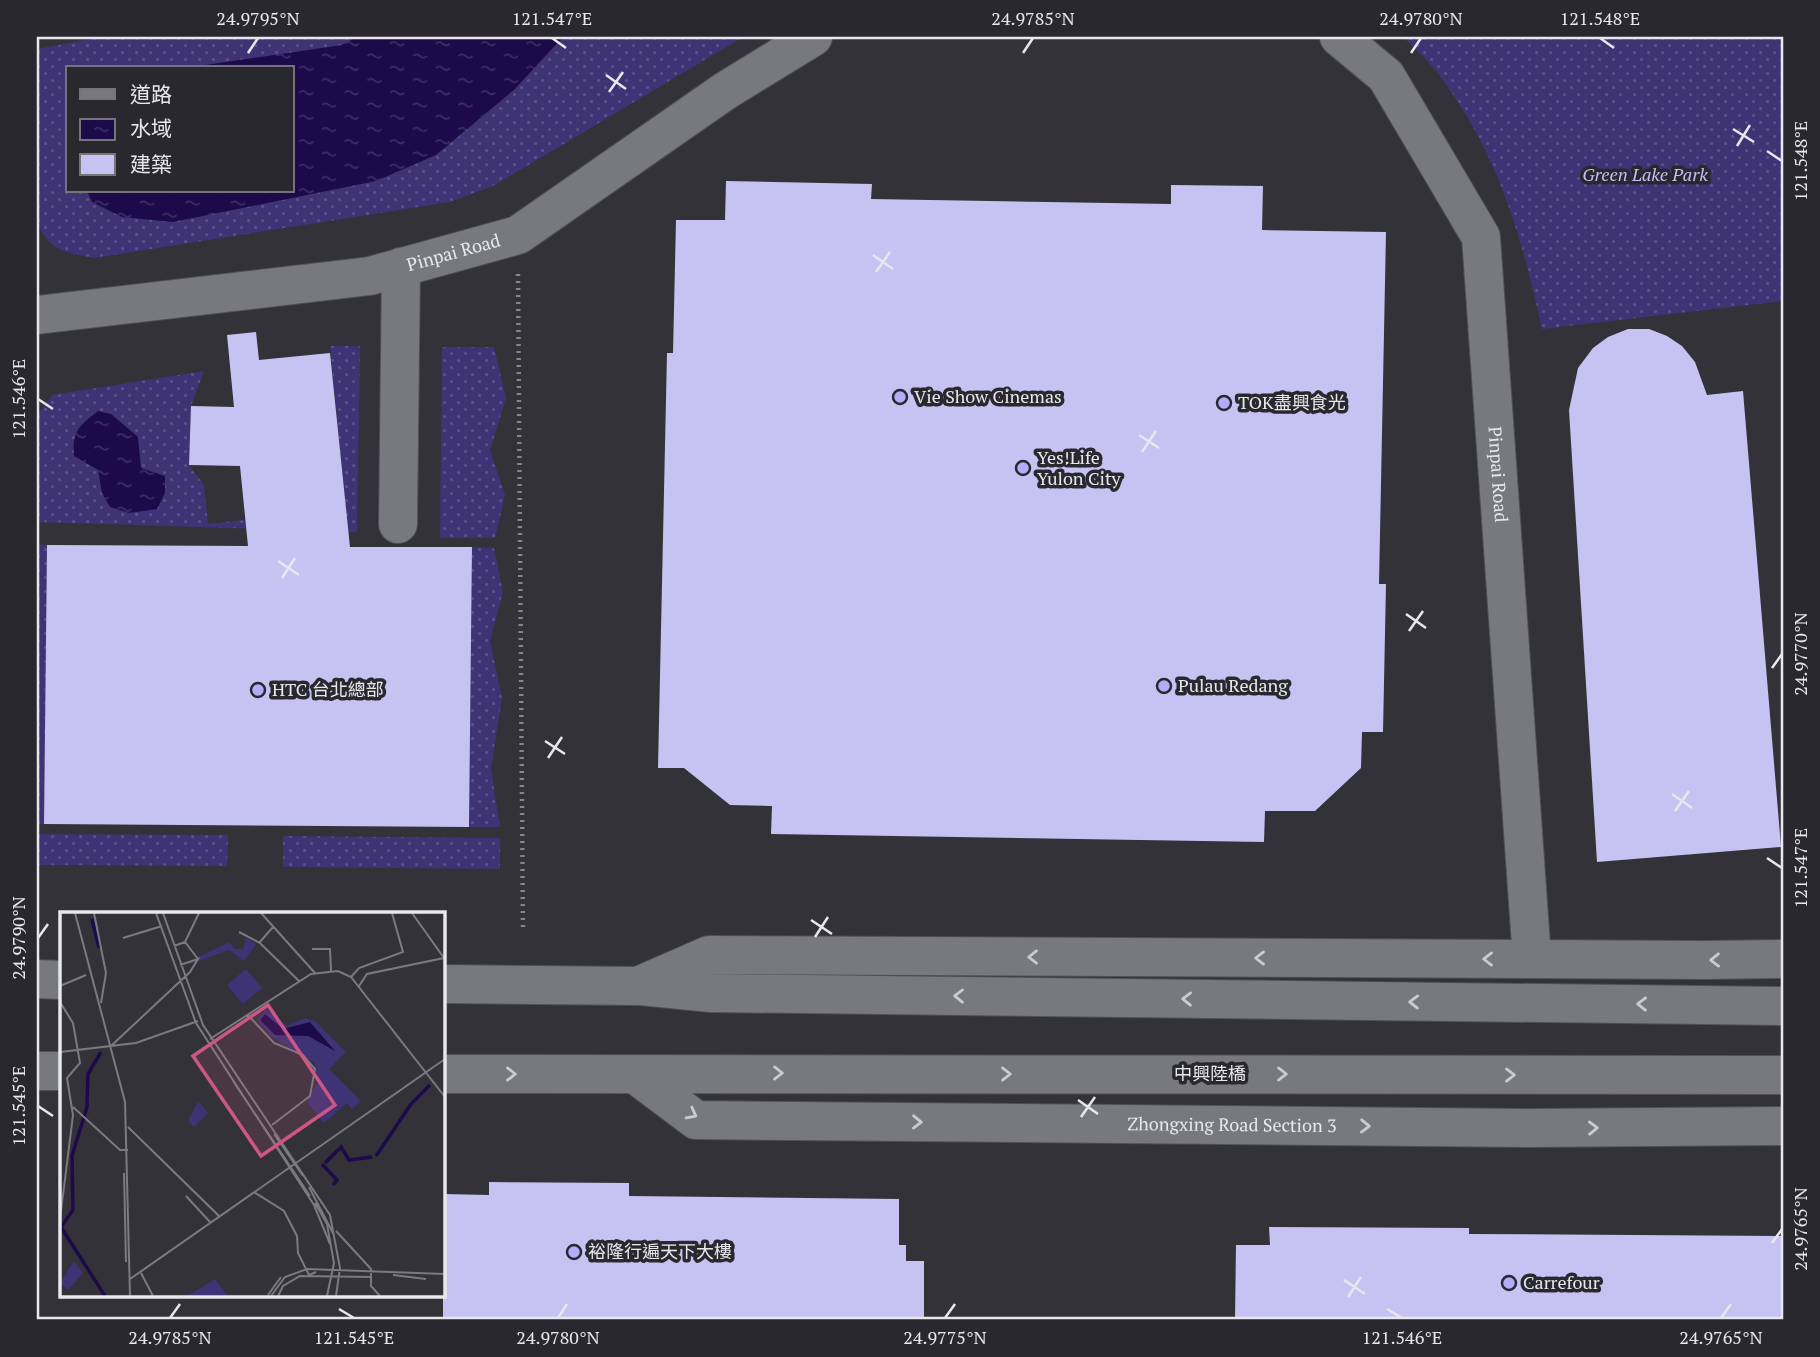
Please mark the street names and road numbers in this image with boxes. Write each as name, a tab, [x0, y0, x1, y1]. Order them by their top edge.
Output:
street label: Pinpai Road	[404, 227, 503, 276]
street label: Pinpai Road	[1483, 426, 1514, 523]
street label: 中興陸橋	[1174, 1061, 1246, 1085]
street label: Zhongxing Road Section 3	[1127, 1111, 1337, 1137]

